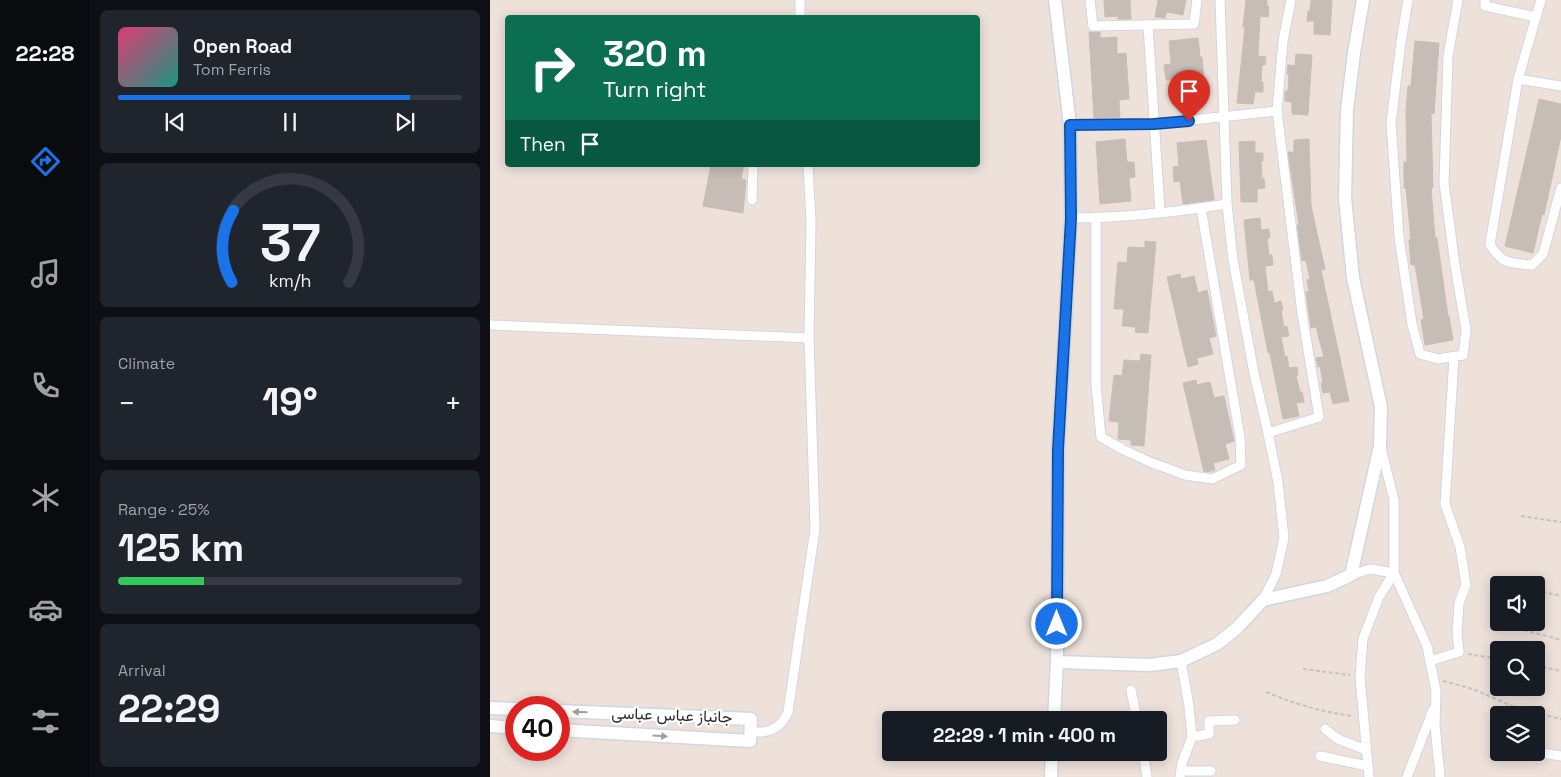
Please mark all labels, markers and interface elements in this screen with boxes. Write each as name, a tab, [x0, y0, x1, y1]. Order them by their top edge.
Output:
text: 320 m	[603, 32, 707, 76]
text: Open Road	[193, 34, 292, 59]
icon: right	[520, 35, 585, 100]
text: 22:28	[16, 39, 74, 67]
text: Tom Ferris	[193, 59, 271, 80]
pin	[1168, 70, 1210, 121]
text: Turn right	[603, 75, 706, 103]
icon: arrive	[1175, 77, 1203, 105]
icon: previous	[161, 108, 189, 136]
icon: pause	[276, 108, 304, 136]
icon: next	[391, 108, 419, 136]
icon: arrive	[576, 130, 604, 158]
text: Then	[520, 132, 566, 157]
icon: directions	[28, 144, 63, 179]
text: 37	[260, 210, 320, 276]
icon: music	[28, 256, 63, 291]
text: km/h	[269, 269, 311, 292]
text: Climate	[118, 353, 175, 374]
icon: phone	[28, 368, 63, 403]
text: 19°	[262, 378, 318, 426]
text: −	[118, 385, 135, 421]
text: +	[445, 385, 462, 421]
icon: climate	[28, 480, 63, 515]
text: Range · 25%	[118, 499, 210, 520]
text: 125 km	[118, 524, 244, 572]
map controls	[1490, 576, 1545, 761]
button: sound	[1490, 576, 1545, 631]
icon: car	[28, 592, 63, 627]
position arrow	[1030, 597, 1082, 649]
button: search	[1490, 641, 1545, 696]
text: Arrival	[118, 660, 166, 681]
text: 22:29	[118, 685, 220, 733]
speed limit sign: 40	[505, 696, 570, 761]
street label: جانباز عباس عباسی	[611, 702, 733, 728]
icon: filters	[28, 704, 63, 739]
button: layers	[1490, 706, 1545, 761]
one-way arrow	[572, 707, 588, 715]
text: 22:29 · 1 min · 400 m	[933, 723, 1116, 748]
one-way arrow	[652, 733, 668, 741]

